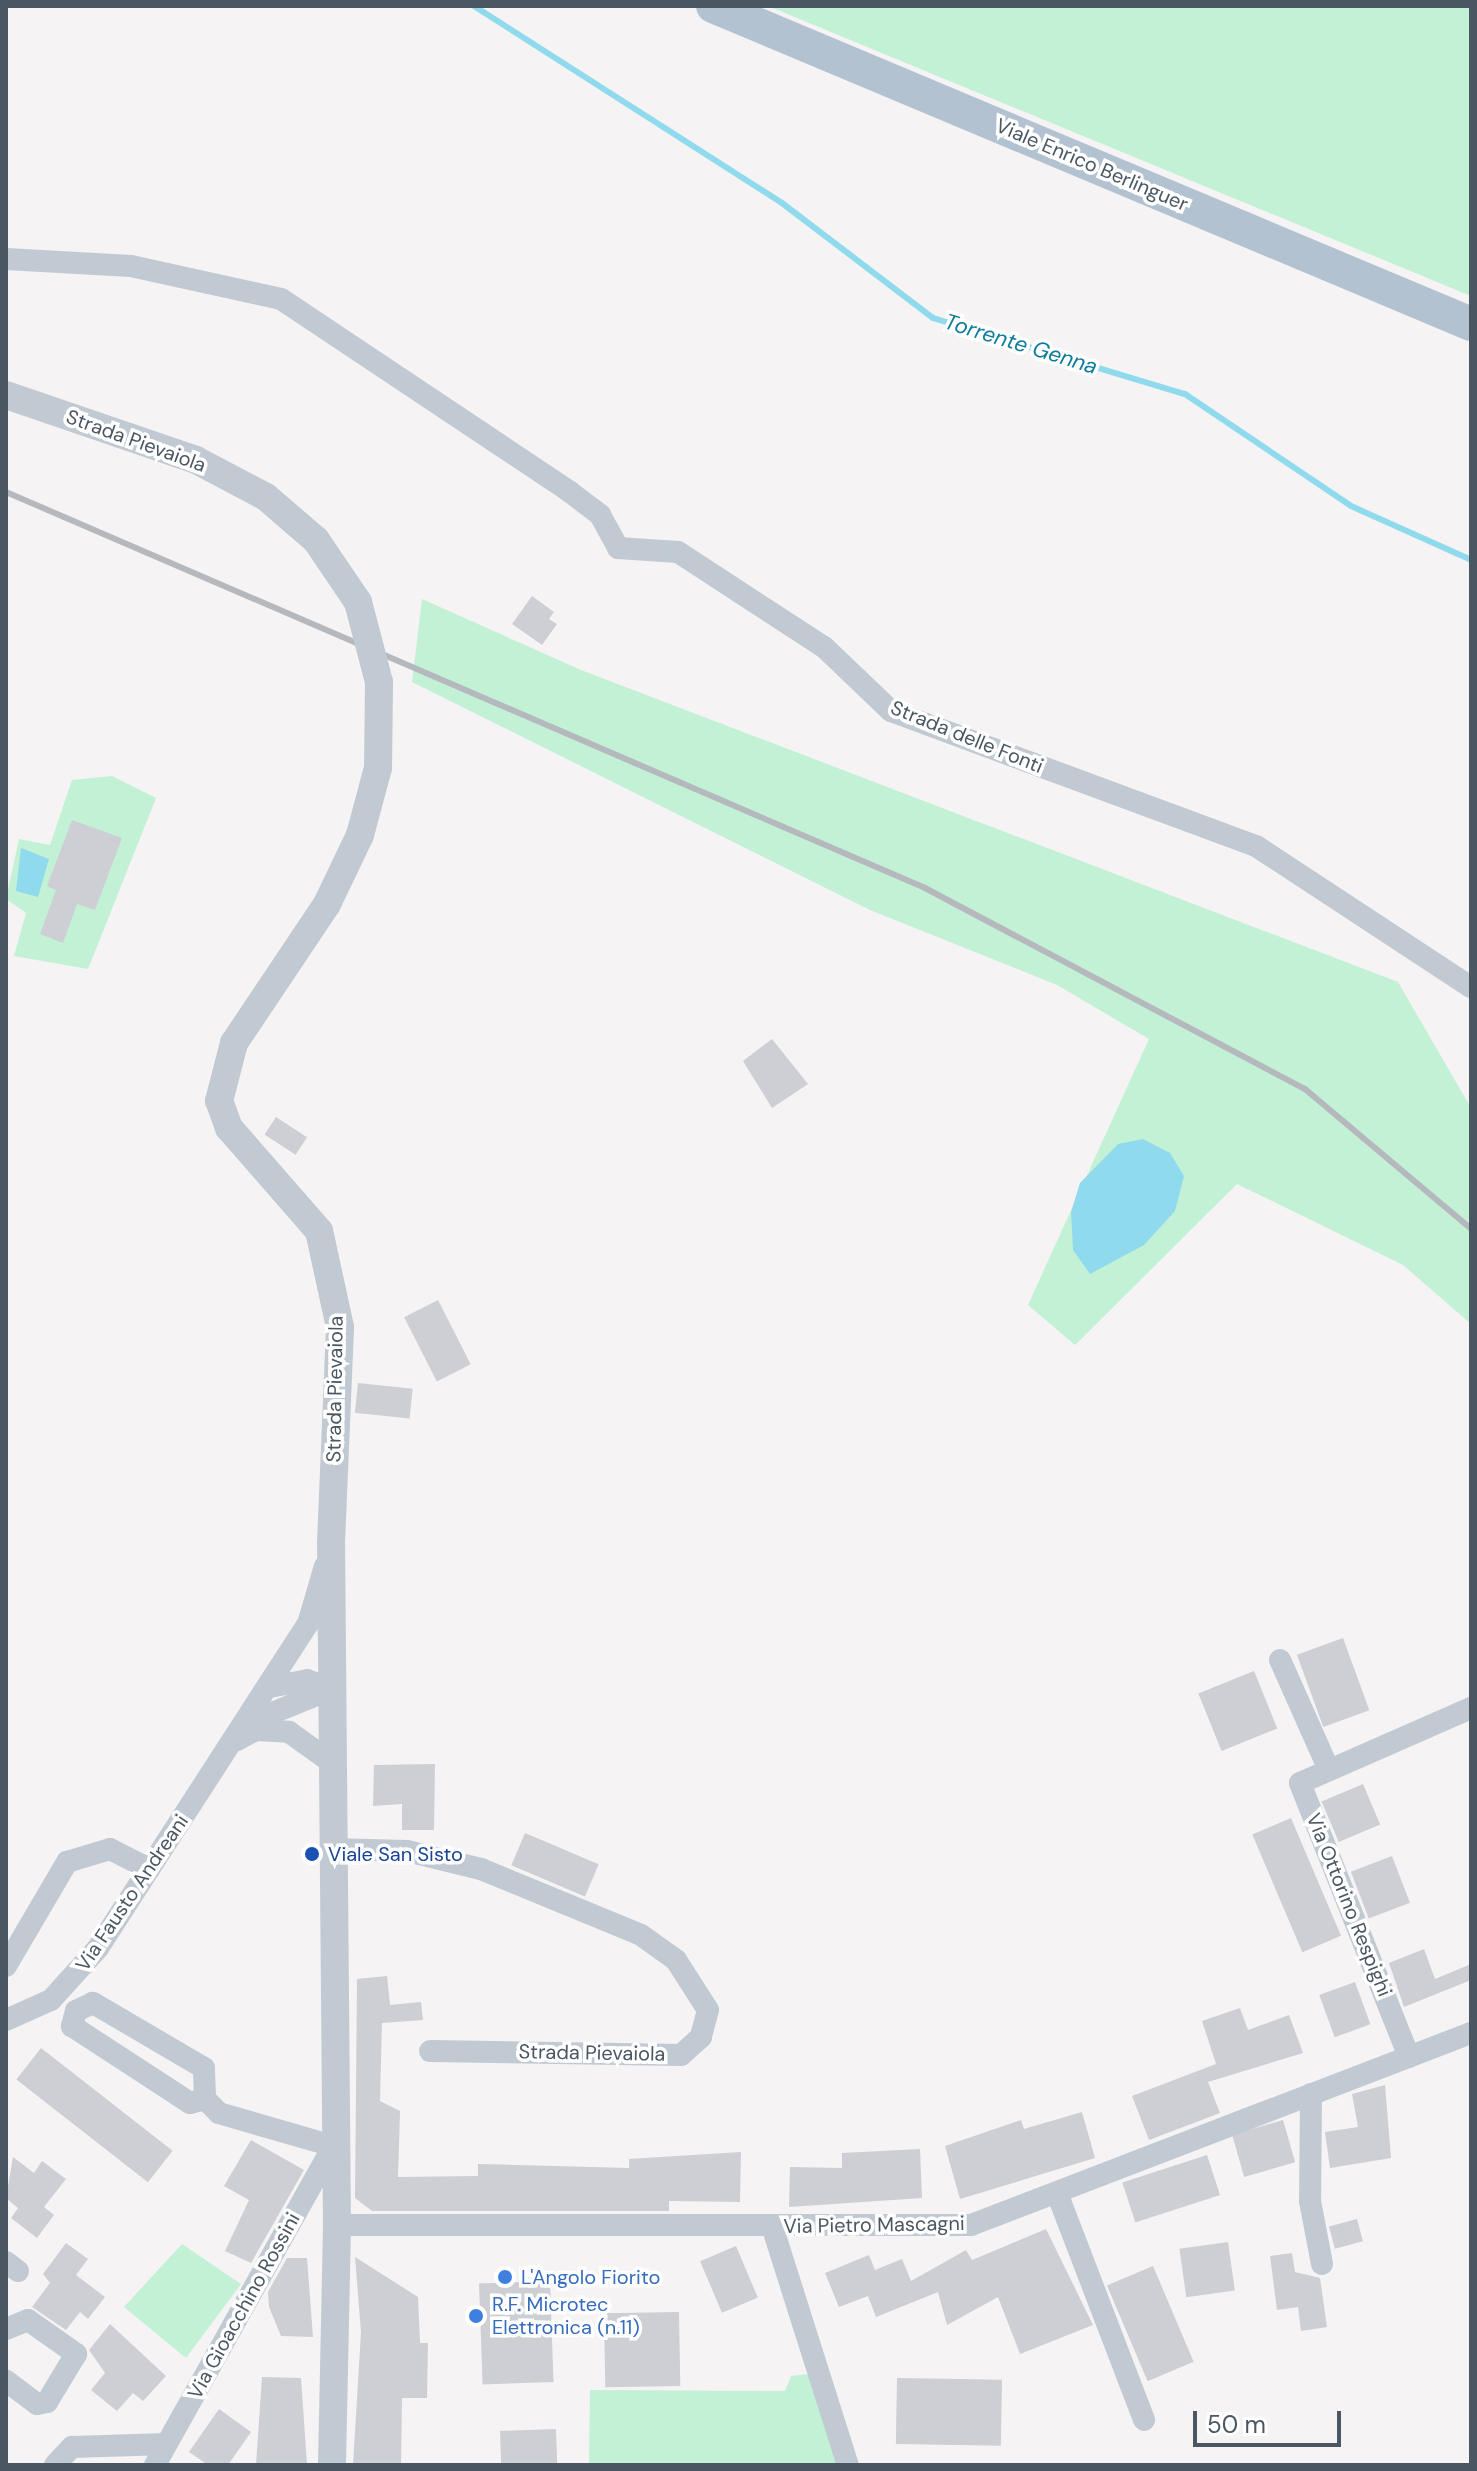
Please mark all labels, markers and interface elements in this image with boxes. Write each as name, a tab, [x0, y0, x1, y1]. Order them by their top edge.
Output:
street label: Viale Enrico Berlinguer	[992, 114, 1192, 216]
water label: Torrente Genna	[941, 308, 1101, 380]
street label: Strada Pievaiola	[63, 405, 209, 477]
street label: Strada delle Fonti	[887, 695, 1047, 779]
street label: Strada Pievaiola	[322, 1315, 348, 1463]
street label: Via Fausto Andreani	[71, 1810, 193, 1976]
street label: Via Ottorino Respighi	[1301, 1810, 1397, 2000]
place label: Viale San Sisto	[328, 1842, 463, 1866]
marker: Viale San Sisto	[303, 1845, 321, 1863]
street label: Strada Pievaiola	[518, 2040, 666, 2066]
street label: Via Gioacchino Rossini	[183, 2209, 305, 2403]
street label: Via Pietro Mascagni	[783, 2211, 965, 2239]
place label: L'Angolo Fiorito	[521, 2265, 660, 2289]
marker: L'Angolo Fiorito	[496, 2268, 514, 2286]
place label: R.F. Microtec Elettronica (n.11)	[492, 2292, 640, 2339]
marker: R.F. Microtec Elettronica (n.11)	[467, 2307, 485, 2325]
scale bar	[1197, 2395, 1345, 2445]
text: 50 m	[1207, 2409, 1266, 2440]

